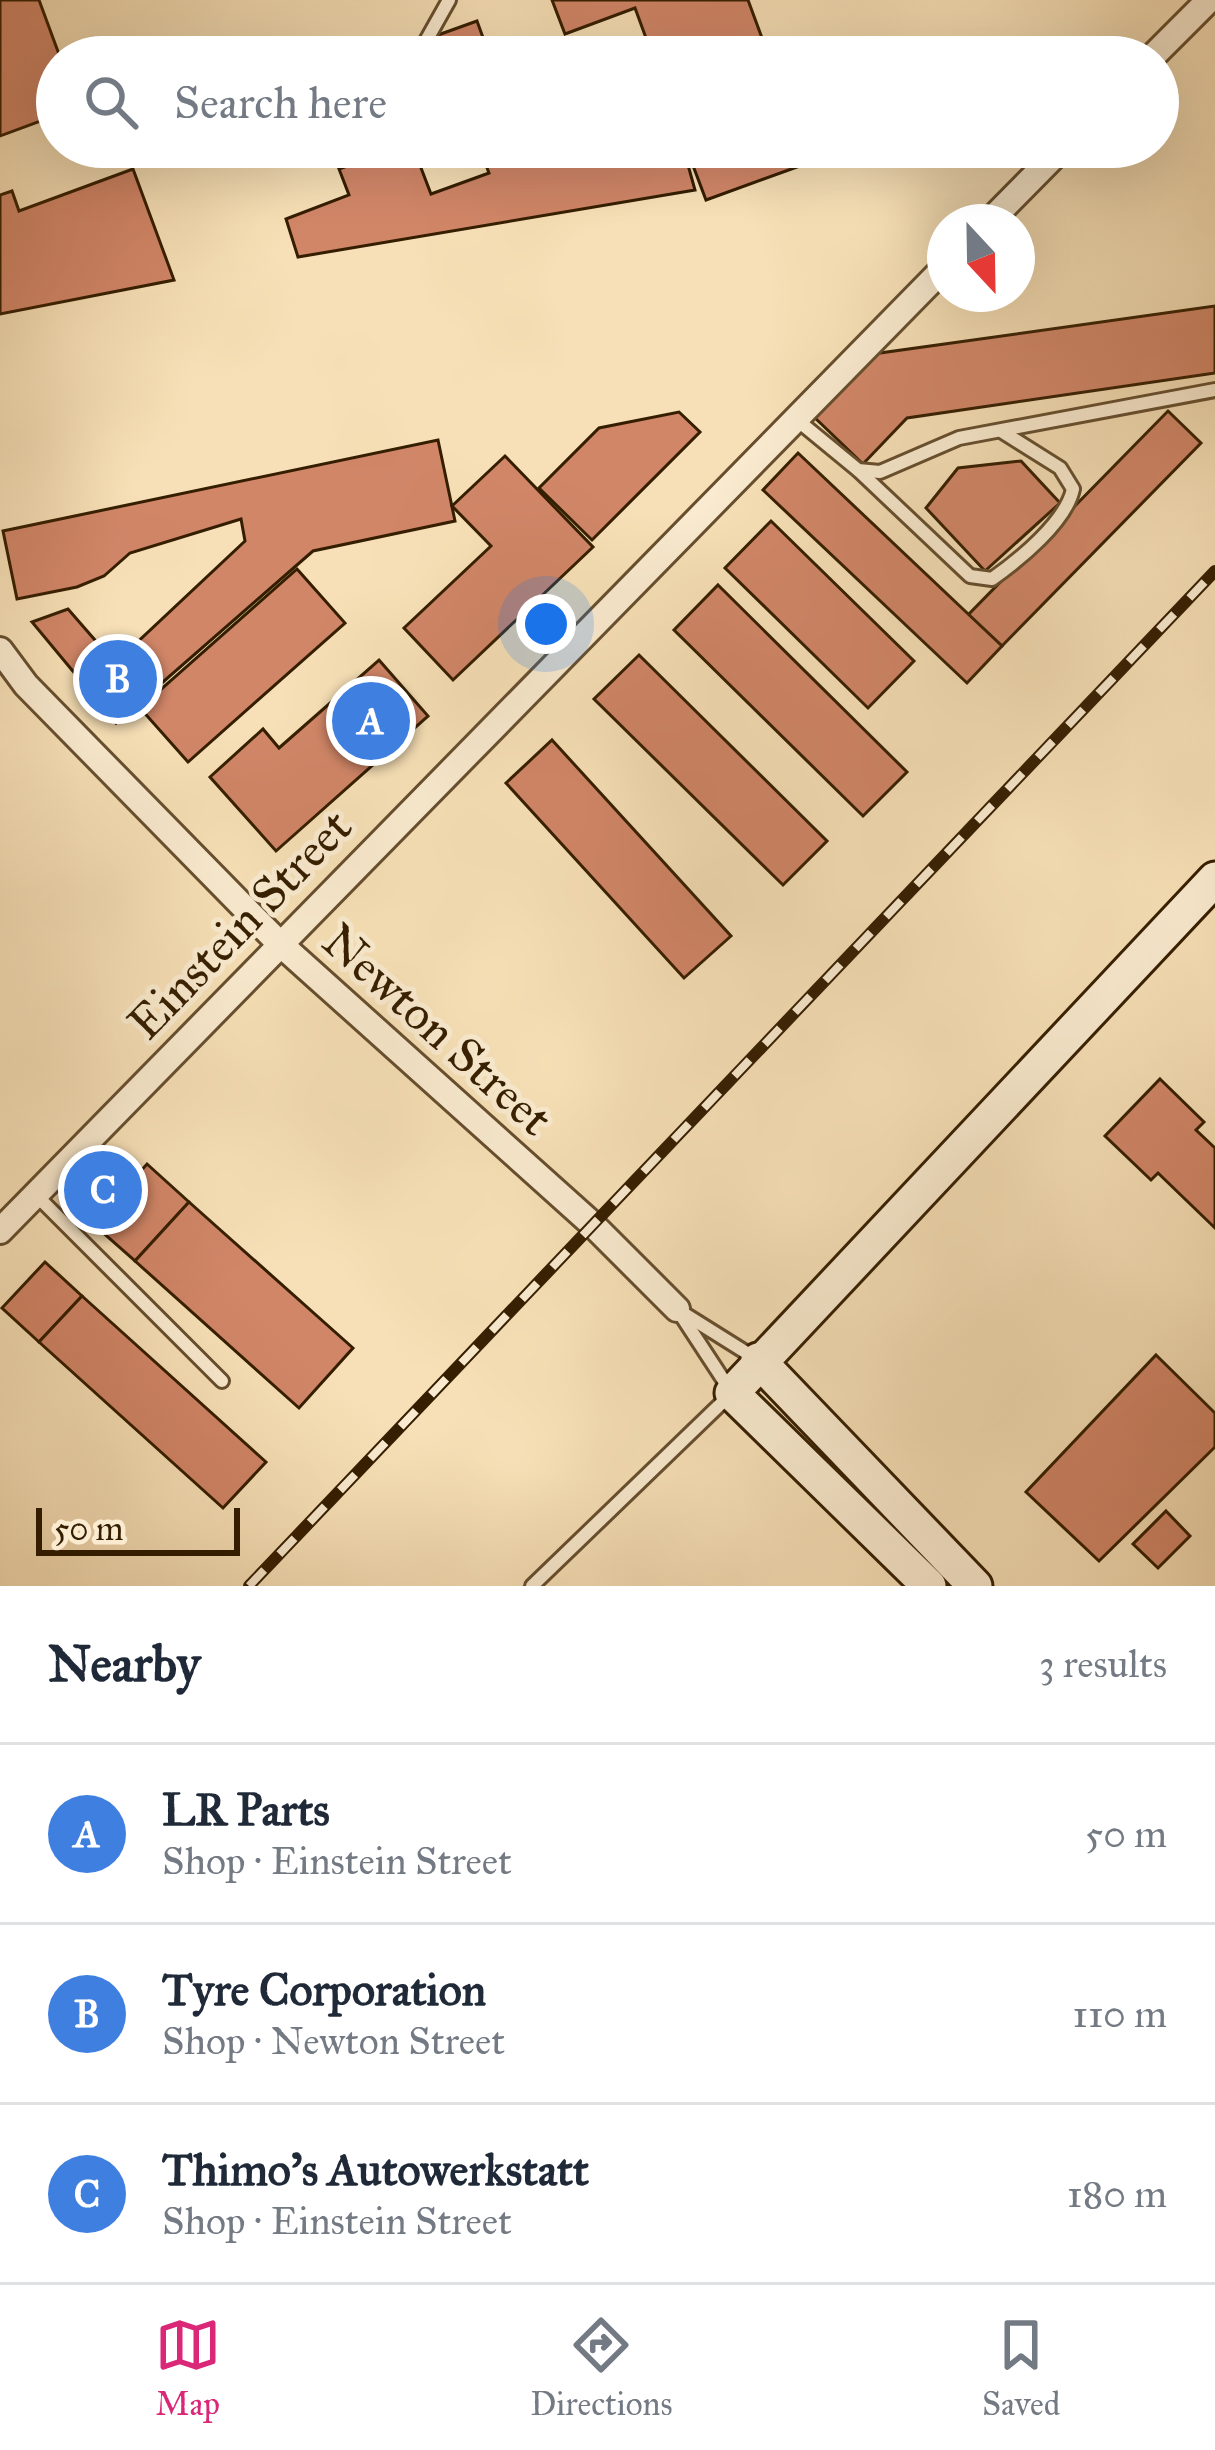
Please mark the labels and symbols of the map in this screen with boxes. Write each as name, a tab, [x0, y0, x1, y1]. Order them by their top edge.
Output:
north arrow	[927, 204, 1035, 312]
your location	[516, 594, 576, 654]
pin: B	[79, 634, 157, 724]
pin: A	[332, 676, 410, 766]
street label: Einstein Street	[115, 797, 364, 1052]
street label: Newton Street	[311, 911, 565, 1148]
pin: C	[64, 1145, 142, 1235]
scale bar	[36, 1502, 240, 1555]

